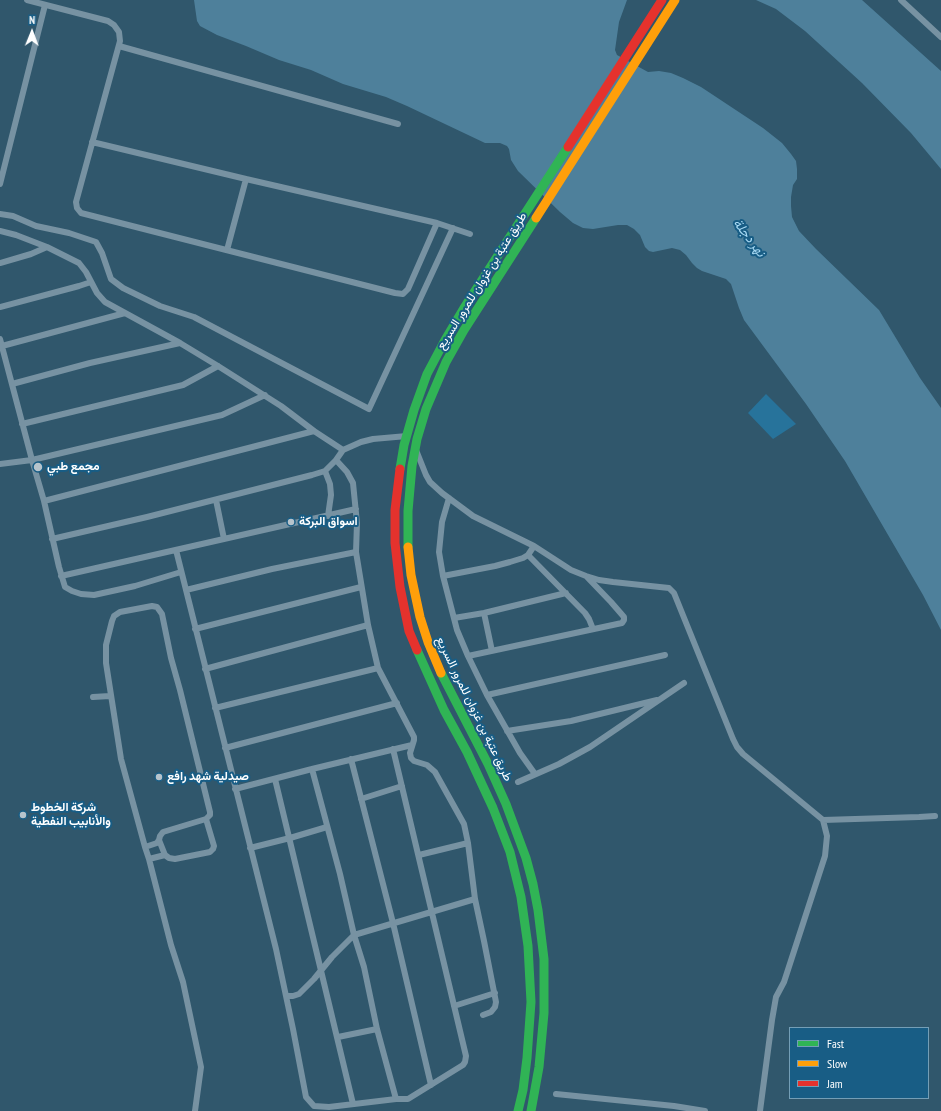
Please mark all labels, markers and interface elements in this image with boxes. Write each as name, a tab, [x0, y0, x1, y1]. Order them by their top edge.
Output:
north arrow	[12, 12, 52, 52]
text: N	[29, 13, 35, 27]
street label: طريق عتبة بن غزوان للمرور السريع	[434, 210, 530, 352]
water label: نهر دجلة	[730, 216, 768, 260]
place label: مجمع طبي	[47, 460, 99, 474]
marker: مجمع طبي	[32, 461, 44, 473]
place label: اسواق البركة	[299, 515, 358, 529]
marker: اسواق البركة	[286, 517, 296, 527]
street label: طريق عتبة بن غزوان للمرور السريع	[433, 634, 515, 784]
place label: صيدلية شهد رافع	[167, 770, 249, 784]
marker: صيدلية شهد رافع	[154, 772, 164, 782]
place label: شركة الخطوط والأنابيب النفطية	[31, 801, 111, 829]
marker: شركة الخطوط والأنابيب النفطية	[18, 810, 28, 820]
legend	[789, 1027, 929, 1099]
text: Fast	[827, 1036, 844, 1051]
text: Slow	[827, 1056, 847, 1071]
text: Jam	[827, 1076, 843, 1091]

